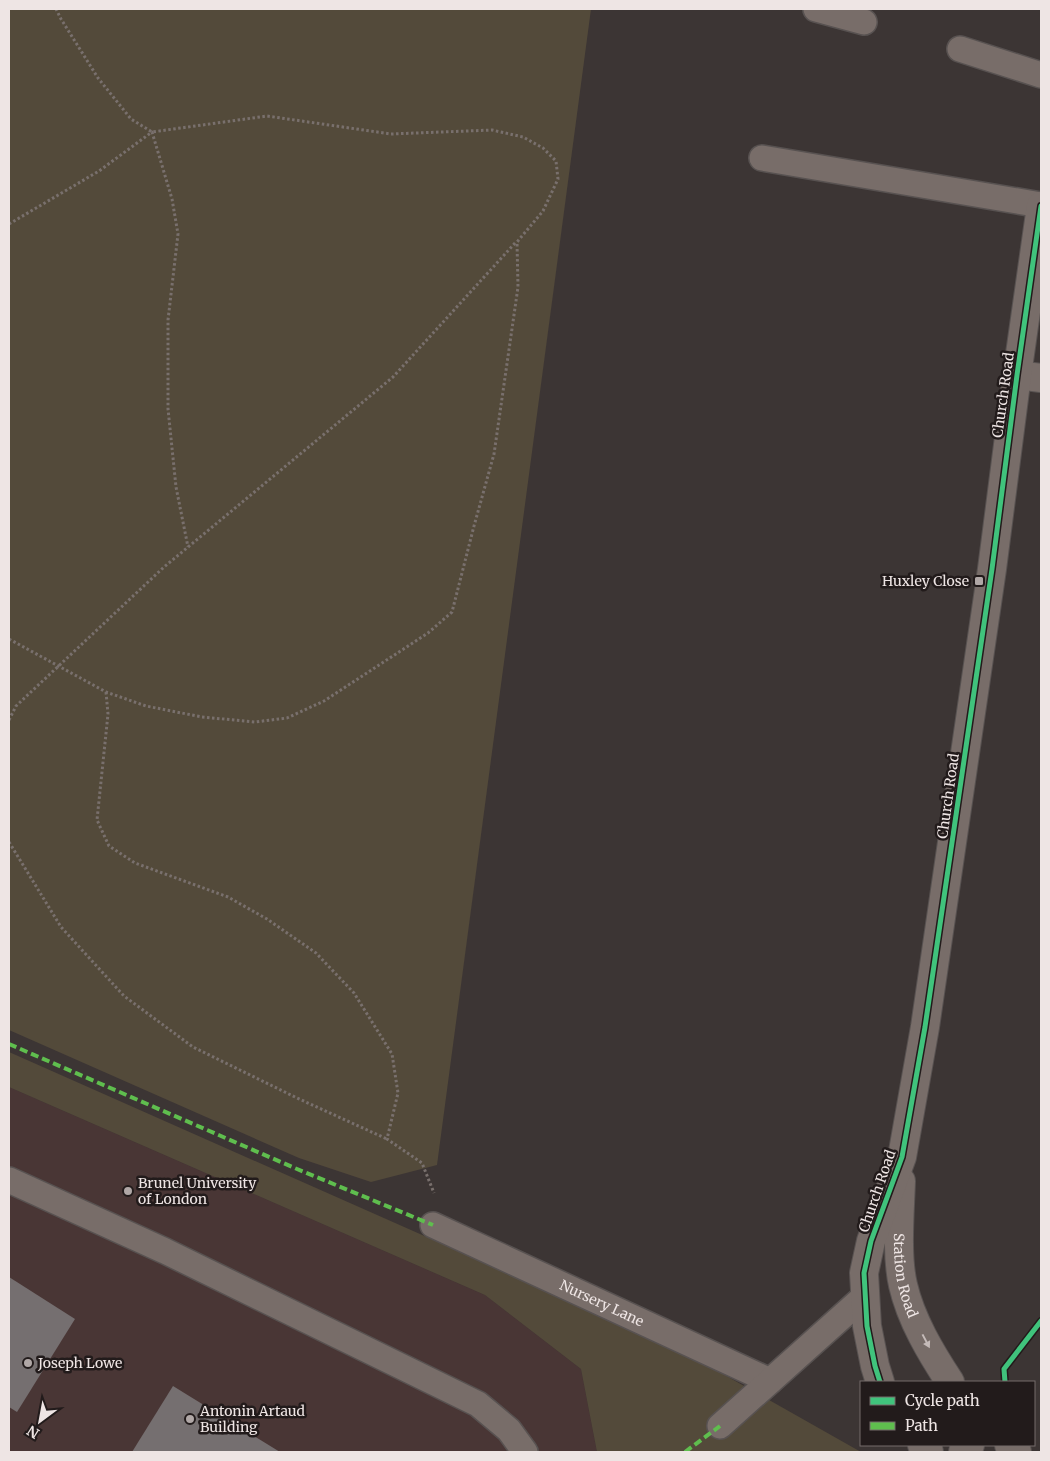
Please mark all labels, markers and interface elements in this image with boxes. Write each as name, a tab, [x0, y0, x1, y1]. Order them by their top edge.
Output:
street label: Church Road	[988, 351, 1018, 439]
place label: Huxley Close	[882, 572, 969, 590]
marker: Huxley Close	[973, 575, 985, 587]
street label: Church Road	[933, 752, 963, 840]
street label: Church Road	[854, 1147, 900, 1235]
place label: Brunel University of London	[138, 1174, 257, 1208]
marker: Brunel University of London	[122, 1185, 134, 1197]
street label: Station Road	[890, 1233, 922, 1321]
street label: Nursery Lane	[557, 1276, 647, 1330]
one-way arrow	[922, 1334, 930, 1348]
place label: Joseph Lowe	[37, 1354, 122, 1372]
marker: Joseph Lowe	[22, 1357, 34, 1369]
legend	[860, 1381, 1035, 1446]
text: Cycle path	[905, 1391, 980, 1410]
north arrow	[15, 1396, 65, 1446]
place label: Antonin Artaud Building	[199, 1402, 306, 1436]
marker: Antonin Artaud Building	[184, 1413, 196, 1425]
text: Path	[905, 1416, 938, 1435]
text: N	[24, 1421, 43, 1443]

